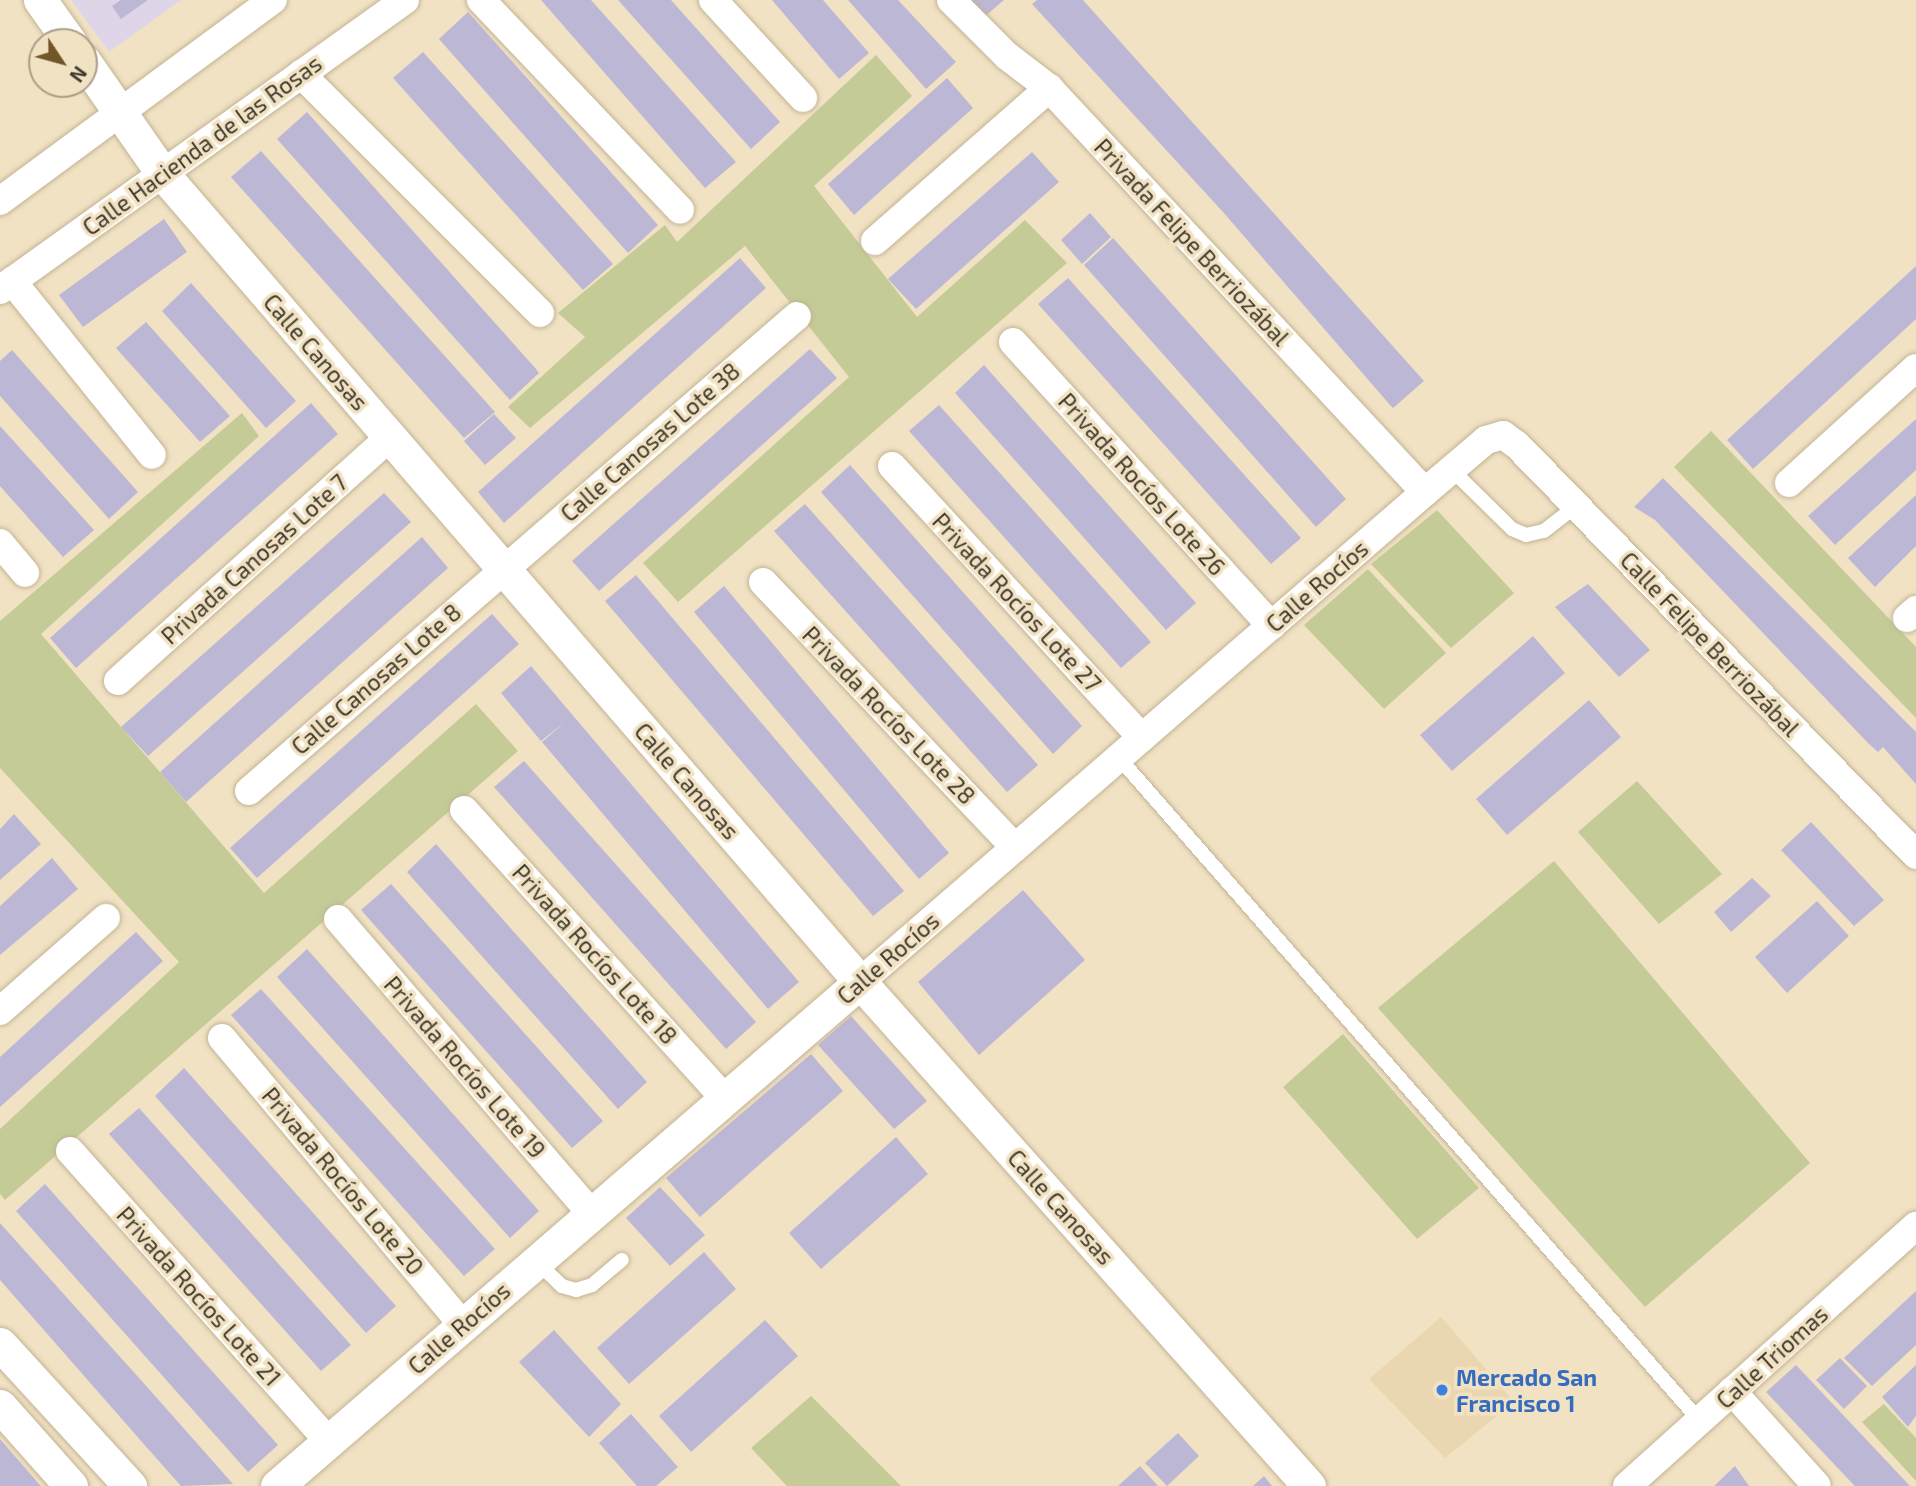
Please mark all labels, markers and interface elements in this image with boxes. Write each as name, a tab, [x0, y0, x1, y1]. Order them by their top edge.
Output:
north arrow	[28, 28, 98, 98]
street label: Calle Hacienda de las Rosas	[77, 49, 327, 241]
text: N	[65, 62, 92, 87]
street label: Privada Felipe Berriozábal	[1089, 133, 1295, 351]
street label: Calle Canosas	[258, 288, 374, 416]
street label: Calle Canosas Lote 38	[555, 357, 745, 527]
street label: Privada Rocíos Lote 26	[1053, 387, 1231, 581]
street label: Privada Canosas Lote 7	[155, 468, 353, 650]
street label: Privada Rocíos Lote 27	[927, 507, 1107, 697]
street label: Calle Rocíos	[1260, 534, 1374, 638]
street label: Calle Felipe Berriozábal	[1615, 546, 1805, 742]
street label: Calle Canosas Lote 8	[286, 598, 466, 760]
street label: Privada Rocíos Lote 28	[797, 620, 981, 810]
street label: Calle Canosas	[629, 717, 745, 845]
street label: Privada Rocíos Lote 18	[507, 858, 683, 1050]
street label: Calle Rocíos	[831, 906, 945, 1010]
street label: Privada Rocíos Lote 19	[379, 971, 551, 1163]
street label: Privada Rocíos Lote 20	[257, 1082, 429, 1280]
street label: Calle Canosas	[1002, 1144, 1120, 1270]
street label: Privada Rocíos Lote 21	[111, 1201, 287, 1391]
street label: Calle Rocíos	[402, 1276, 516, 1380]
street label: Calle Triomas	[1711, 1300, 1833, 1414]
place label: Mercado San Francisco 1	[1456, 1363, 1597, 1417]
marker: Mercado San Francisco 1	[1434, 1382, 1450, 1398]

